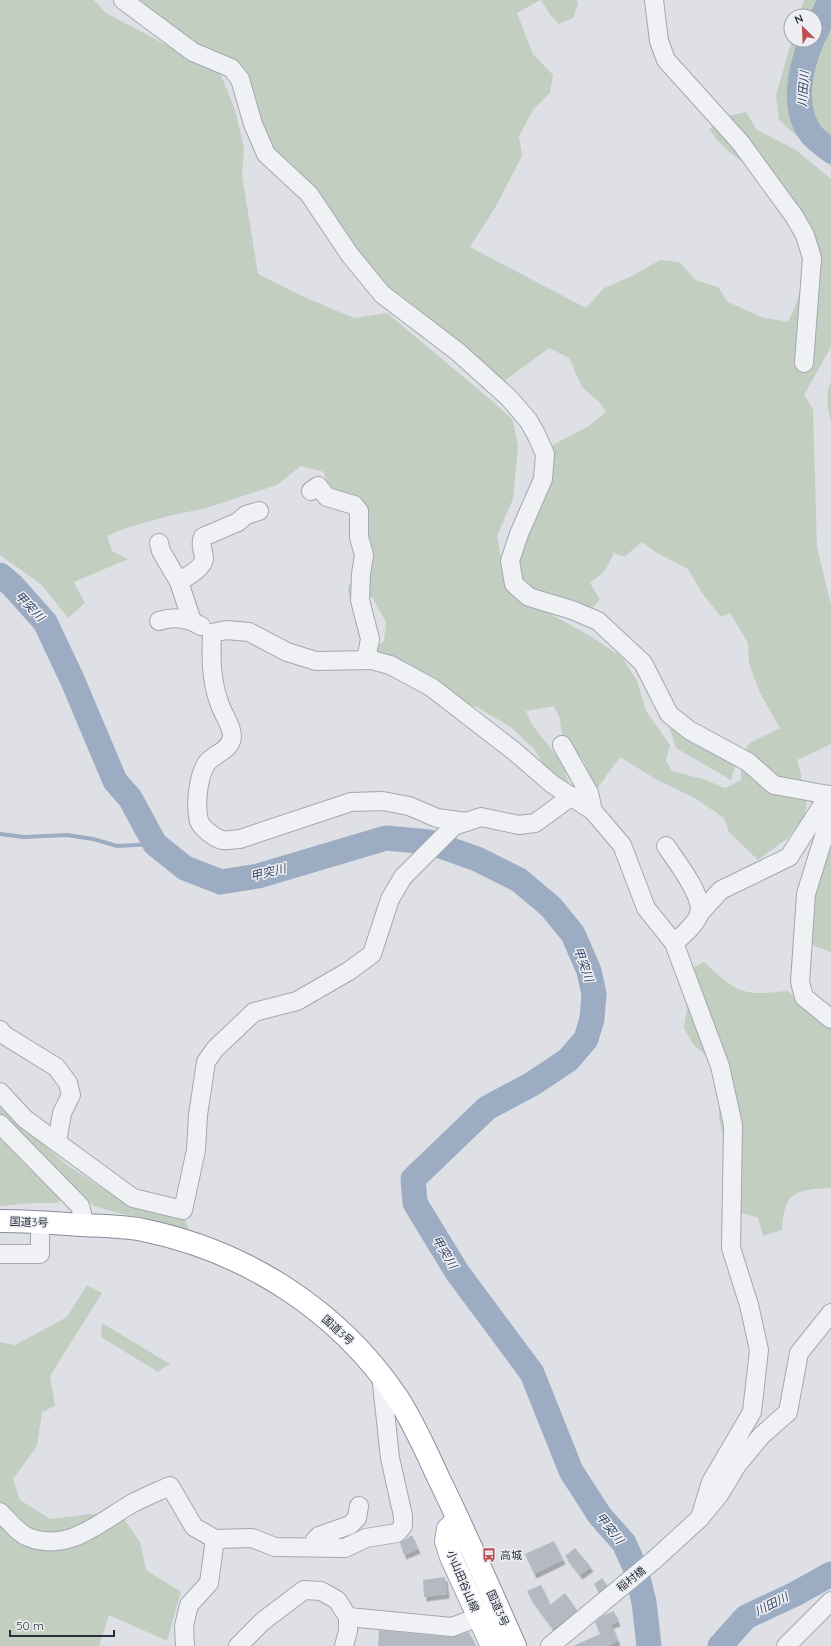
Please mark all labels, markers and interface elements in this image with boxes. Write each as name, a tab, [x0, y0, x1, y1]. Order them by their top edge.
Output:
north arrow	[783, 8, 823, 48]
text: N	[792, 11, 805, 27]
water label: 川田川	[794, 69, 812, 107]
water label: 甲突川	[12, 588, 49, 626]
water label: 甲突川	[249, 860, 289, 884]
water label: 甲突川	[571, 945, 598, 985]
street label: 国道3号	[9, 1214, 49, 1230]
water label: 甲突川	[429, 1233, 462, 1273]
street label: 国道3号	[319, 1312, 357, 1348]
water label: 甲突川	[593, 1509, 628, 1548]
bus stop icon: 高城	[481, 1547, 497, 1563]
street label: 小山田谷山線	[444, 1548, 482, 1614]
place label: 高城	[500, 1548, 522, 1562]
street label: 稲村橋	[614, 1563, 648, 1595]
street label: 国道3号	[484, 1587, 512, 1629]
water label: 川田川	[752, 1588, 792, 1619]
scale bar	[10, 1612, 114, 1638]
text: 50 m	[16, 1618, 44, 1633]

